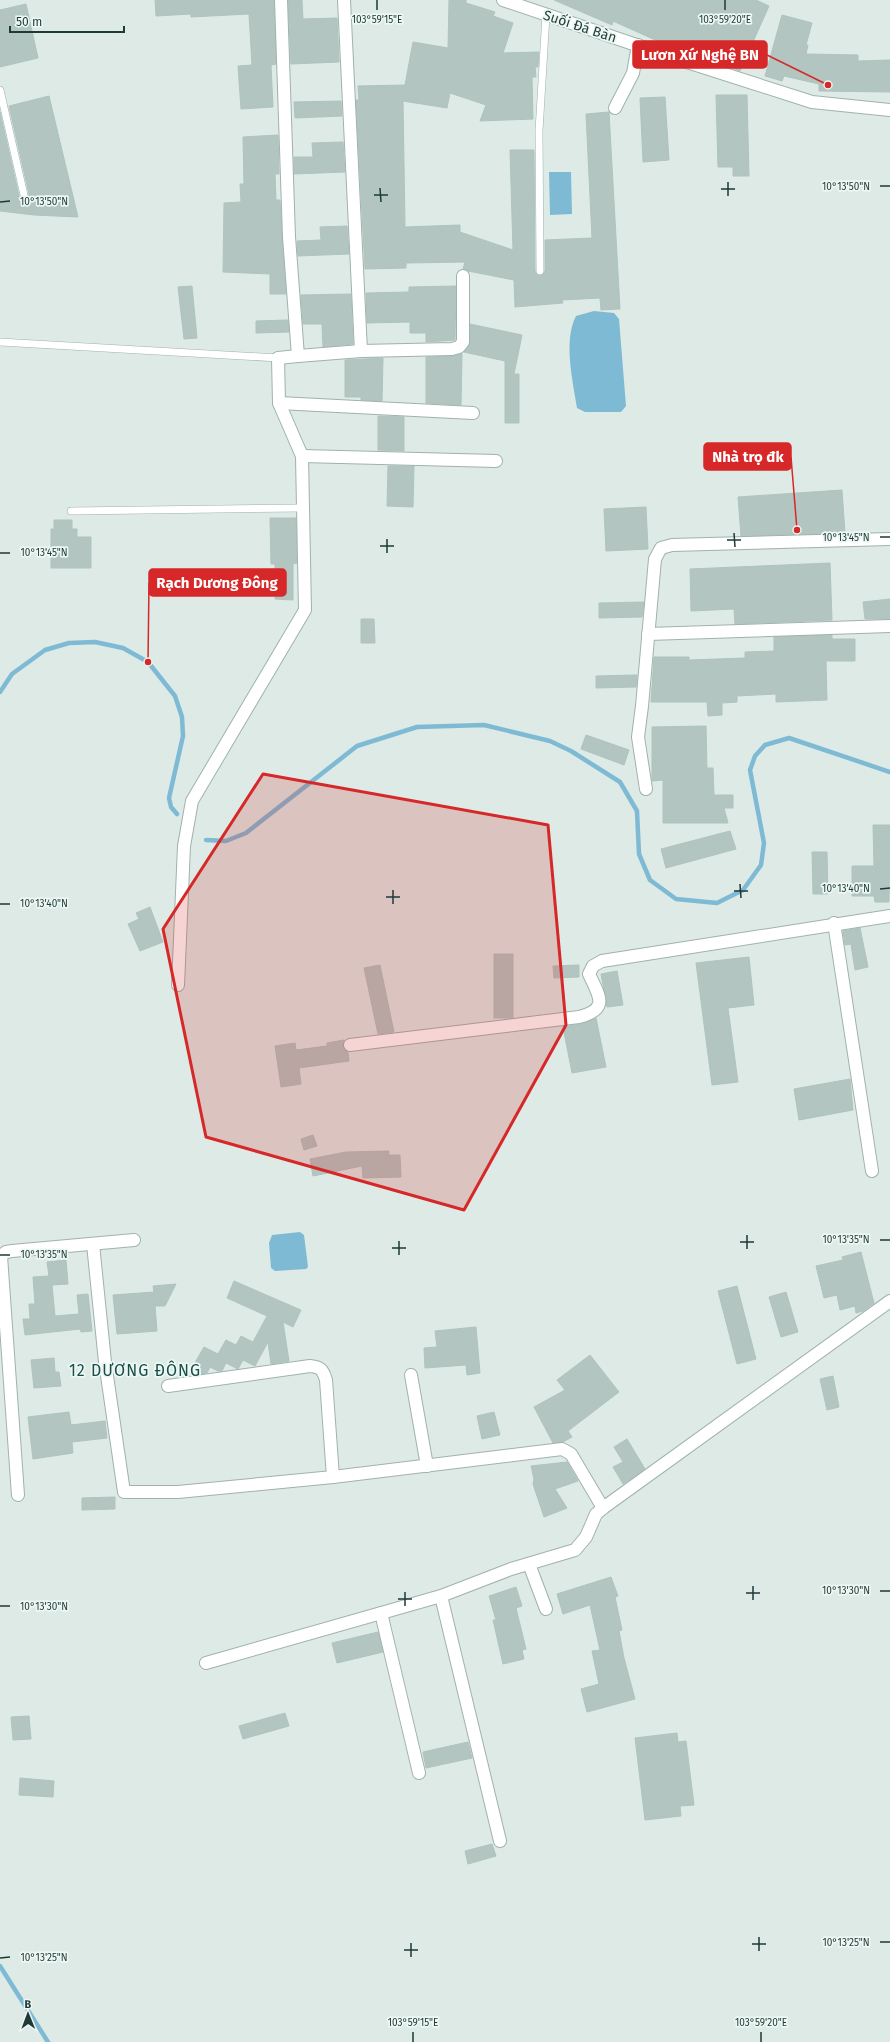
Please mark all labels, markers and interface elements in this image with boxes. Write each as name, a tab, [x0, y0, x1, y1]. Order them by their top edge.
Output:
street label: Suối Đá Bàn	[541, 6, 619, 46]
scale bar	[10, 8, 124, 34]
text: 103°59'15"E	[352, 14, 402, 26]
text: 103°59'20"E	[699, 14, 751, 26]
text: 50 m	[16, 15, 42, 29]
callout: Lươn Xứ Nghệ BN	[633, 41, 767, 68]
text: Lươn Xứ Nghệ BN	[641, 46, 759, 64]
text: 10°13'50"N	[822, 181, 870, 193]
text: 10°13'50"N	[20, 196, 68, 208]
callout: Nhà trọ đk	[704, 443, 791, 470]
text: Nhà trọ đk	[712, 448, 784, 466]
text: 10°13'45"N	[823, 532, 870, 544]
text: 10°13'45"N	[21, 547, 68, 559]
callout: Rạch Dương Đông	[149, 569, 286, 596]
text: Rạch Dương Đông	[156, 574, 278, 592]
text: 10°13'40"N	[822, 883, 870, 895]
text: 10°13'40"N	[20, 898, 68, 910]
text: 10°13'35"N	[822, 1234, 870, 1246]
text: 10°13'35"N	[20, 1249, 68, 1261]
district label: 12 DƯƠNG ĐÔNG	[69, 1360, 201, 1380]
text: 10°13'30"N	[822, 1585, 870, 1597]
text: 10°13'30"N	[20, 1601, 68, 1613]
text: 10°13'25"N	[822, 1937, 870, 1949]
text: 10°13'25"N	[20, 1952, 68, 1964]
north arrow	[8, 1994, 48, 2034]
text: B	[24, 1998, 32, 2011]
text: 103°59'15"E	[388, 2017, 438, 2029]
text: 103°59'20"E	[735, 2017, 787, 2029]

